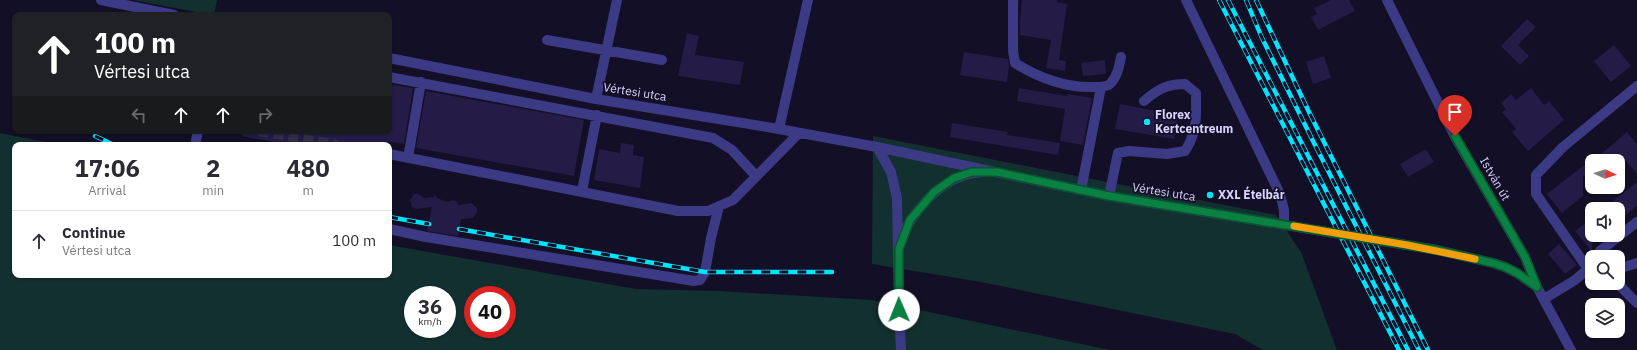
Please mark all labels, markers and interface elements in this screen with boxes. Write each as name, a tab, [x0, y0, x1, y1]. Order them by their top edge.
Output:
text: 100 m	[94, 24, 176, 61]
icon: ahead	[28, 28, 80, 80]
text: Vértesi utca	[94, 60, 190, 83]
street label: Vértesi utca	[602, 79, 668, 104]
pin	[1438, 95, 1472, 136]
icon: arrive	[1444, 101, 1466, 123]
icon: left	[128, 104, 150, 126]
icon: ahead	[170, 104, 192, 126]
icon: ahead	[212, 104, 234, 126]
icon: right	[254, 104, 276, 126]
place label: Florex Kertcentreum	[1155, 107, 1233, 136]
marker: Florex Kertcentreum	[1142, 117, 1152, 127]
text: 17:06	[74, 152, 140, 184]
text: 2	[206, 152, 220, 184]
text: 480	[286, 152, 330, 184]
street label: István út	[1477, 154, 1514, 203]
north arrow	[1585, 154, 1625, 194]
map controls	[1585, 154, 1625, 338]
street label: Vértesi utca	[1131, 179, 1197, 204]
text: Arrival	[88, 182, 126, 199]
text: min	[202, 182, 224, 199]
text: m	[302, 182, 314, 199]
place label: XXL Ételbár	[1218, 186, 1285, 202]
marker: XXL Ételbár	[1205, 190, 1215, 200]
button: sound	[1585, 202, 1625, 242]
text: Continue	[62, 223, 126, 242]
icon: ahead	[28, 230, 50, 252]
text: 100 m	[332, 231, 376, 250]
text: Vértesi utca	[62, 242, 131, 259]
button: search	[1585, 250, 1625, 290]
speed limit sign: 40	[464, 286, 516, 338]
position arrow	[878, 289, 920, 331]
text: 36	[418, 293, 442, 320]
button: layers	[1585, 298, 1625, 338]
text: km/h	[418, 315, 442, 328]

